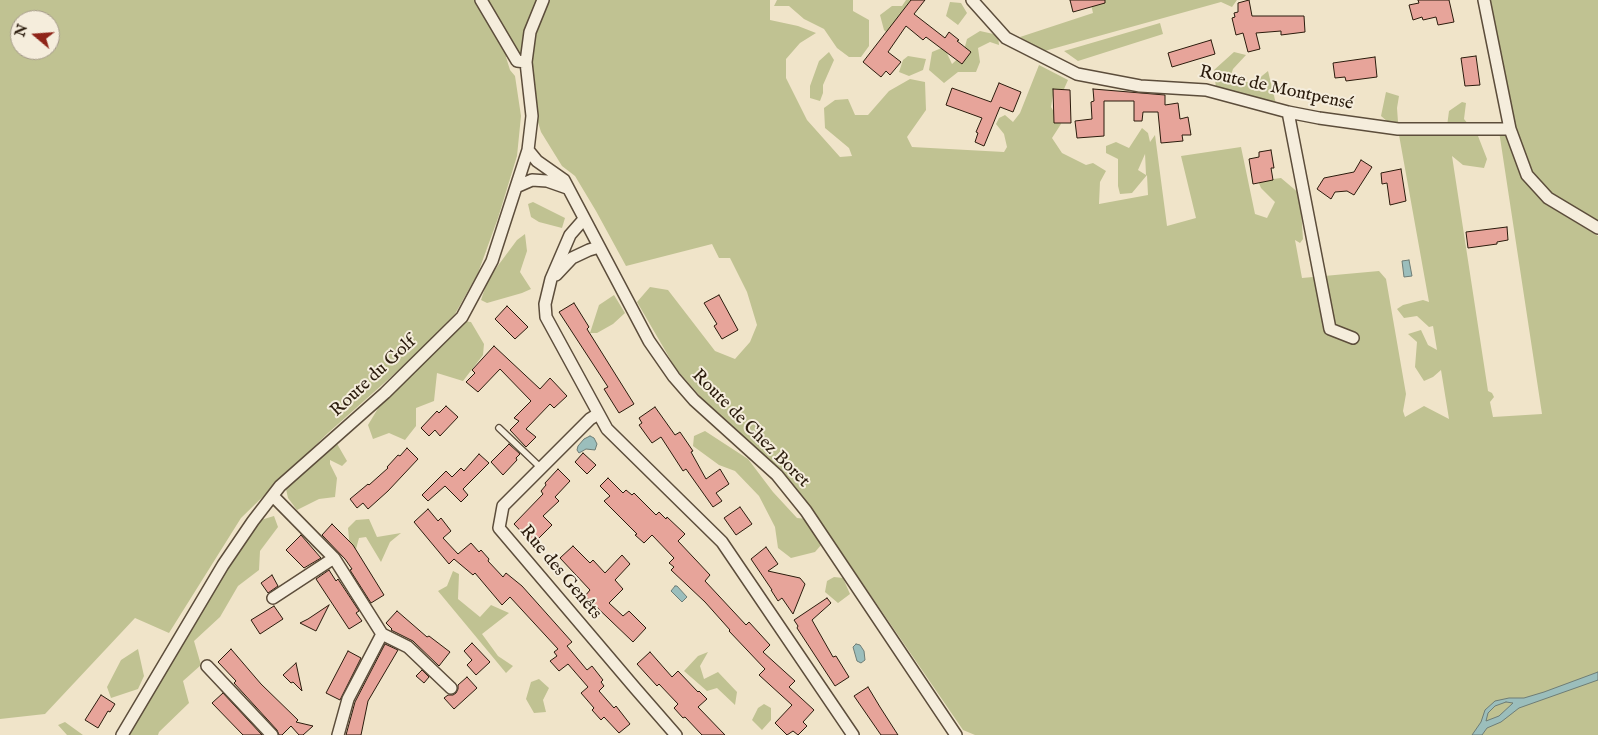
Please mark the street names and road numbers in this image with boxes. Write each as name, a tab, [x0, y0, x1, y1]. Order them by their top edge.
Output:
street label: Route de Montpensé	[1197, 62, 1355, 116]
street label: Route du Golf	[327, 332, 421, 422]
street label: Route de Chez Boret	[686, 365, 814, 493]
street label: Rue des Genêts	[514, 522, 606, 624]

